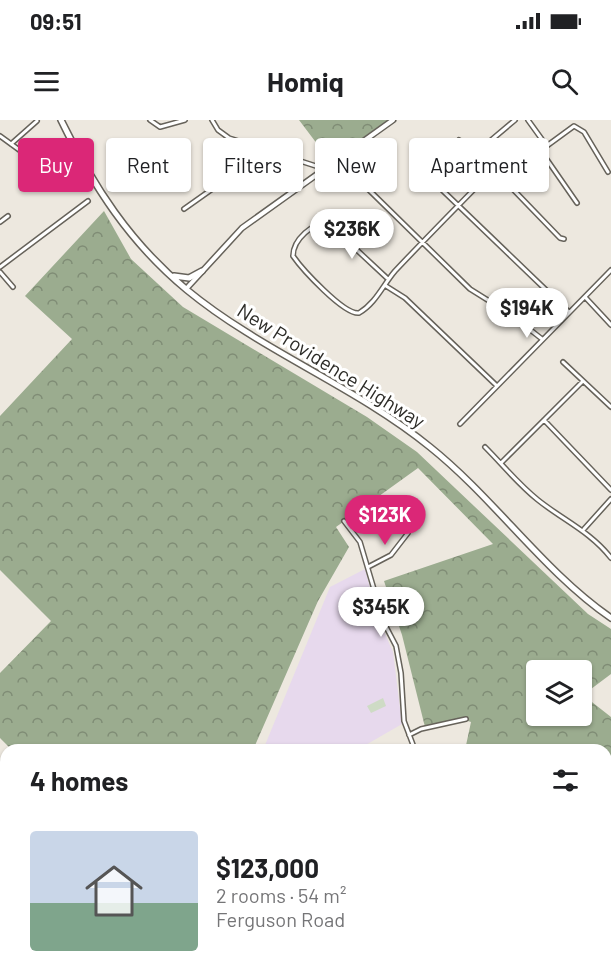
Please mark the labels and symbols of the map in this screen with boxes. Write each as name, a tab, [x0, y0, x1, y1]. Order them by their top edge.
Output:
pin: $236K	[310, 209, 394, 260]
pin: $194K	[485, 288, 569, 339]
street label: New Providence Highway	[233, 298, 430, 433]
pin: $123K	[343, 495, 427, 546]
pin: $345K	[339, 587, 423, 638]

